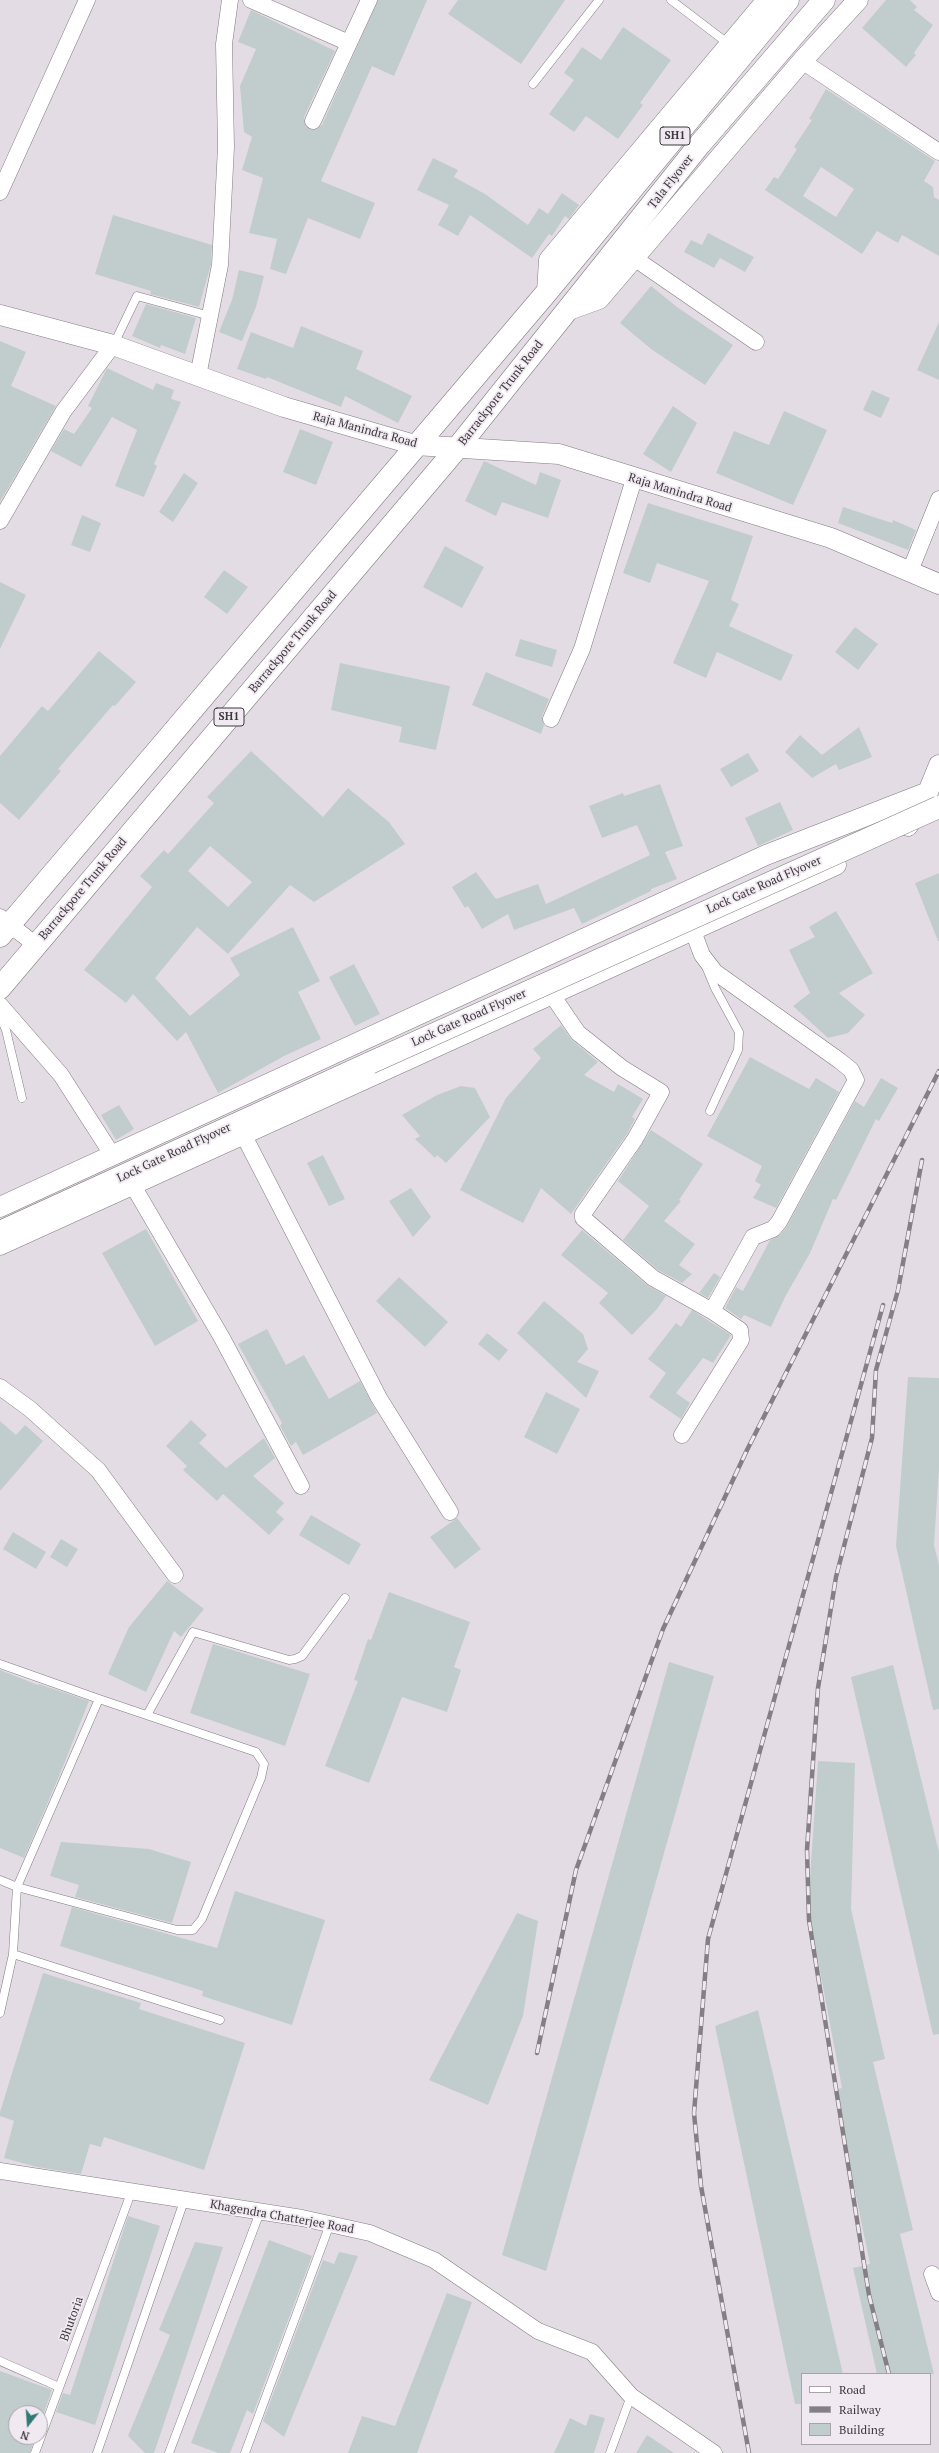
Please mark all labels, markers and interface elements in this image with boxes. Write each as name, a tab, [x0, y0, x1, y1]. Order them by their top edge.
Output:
road number: SH1	[660, 127, 690, 145]
street label: Tala Flyover	[645, 152, 697, 212]
street label: Barrackpore Trunk Road	[456, 338, 546, 448]
street label: Raja Manindra Road	[311, 409, 419, 451]
street label: Raja Manindra Road	[627, 470, 733, 516]
street label: Barrackpore Trunk Road	[246, 588, 340, 696]
road number: SH1	[214, 708, 244, 726]
street label: Barrackpore Trunk Road	[36, 835, 130, 943]
street label: Lock Gate Road Flyover	[704, 853, 824, 917]
street label: Lock Gate Road Flyover	[409, 986, 529, 1050]
street label: Lock Gate Road Flyover	[115, 1120, 233, 1186]
street label: Khagendra Chatterjee Road	[209, 2197, 355, 2237]
street label: Bhutoria	[57, 2295, 87, 2343]
legend	[801, 2373, 931, 2445]
text: Road	[839, 2382, 866, 2397]
text: Railway	[839, 2402, 881, 2417]
north arrow	[8, 2405, 48, 2445]
text: Building	[839, 2422, 884, 2437]
text: N	[19, 2428, 31, 2443]

